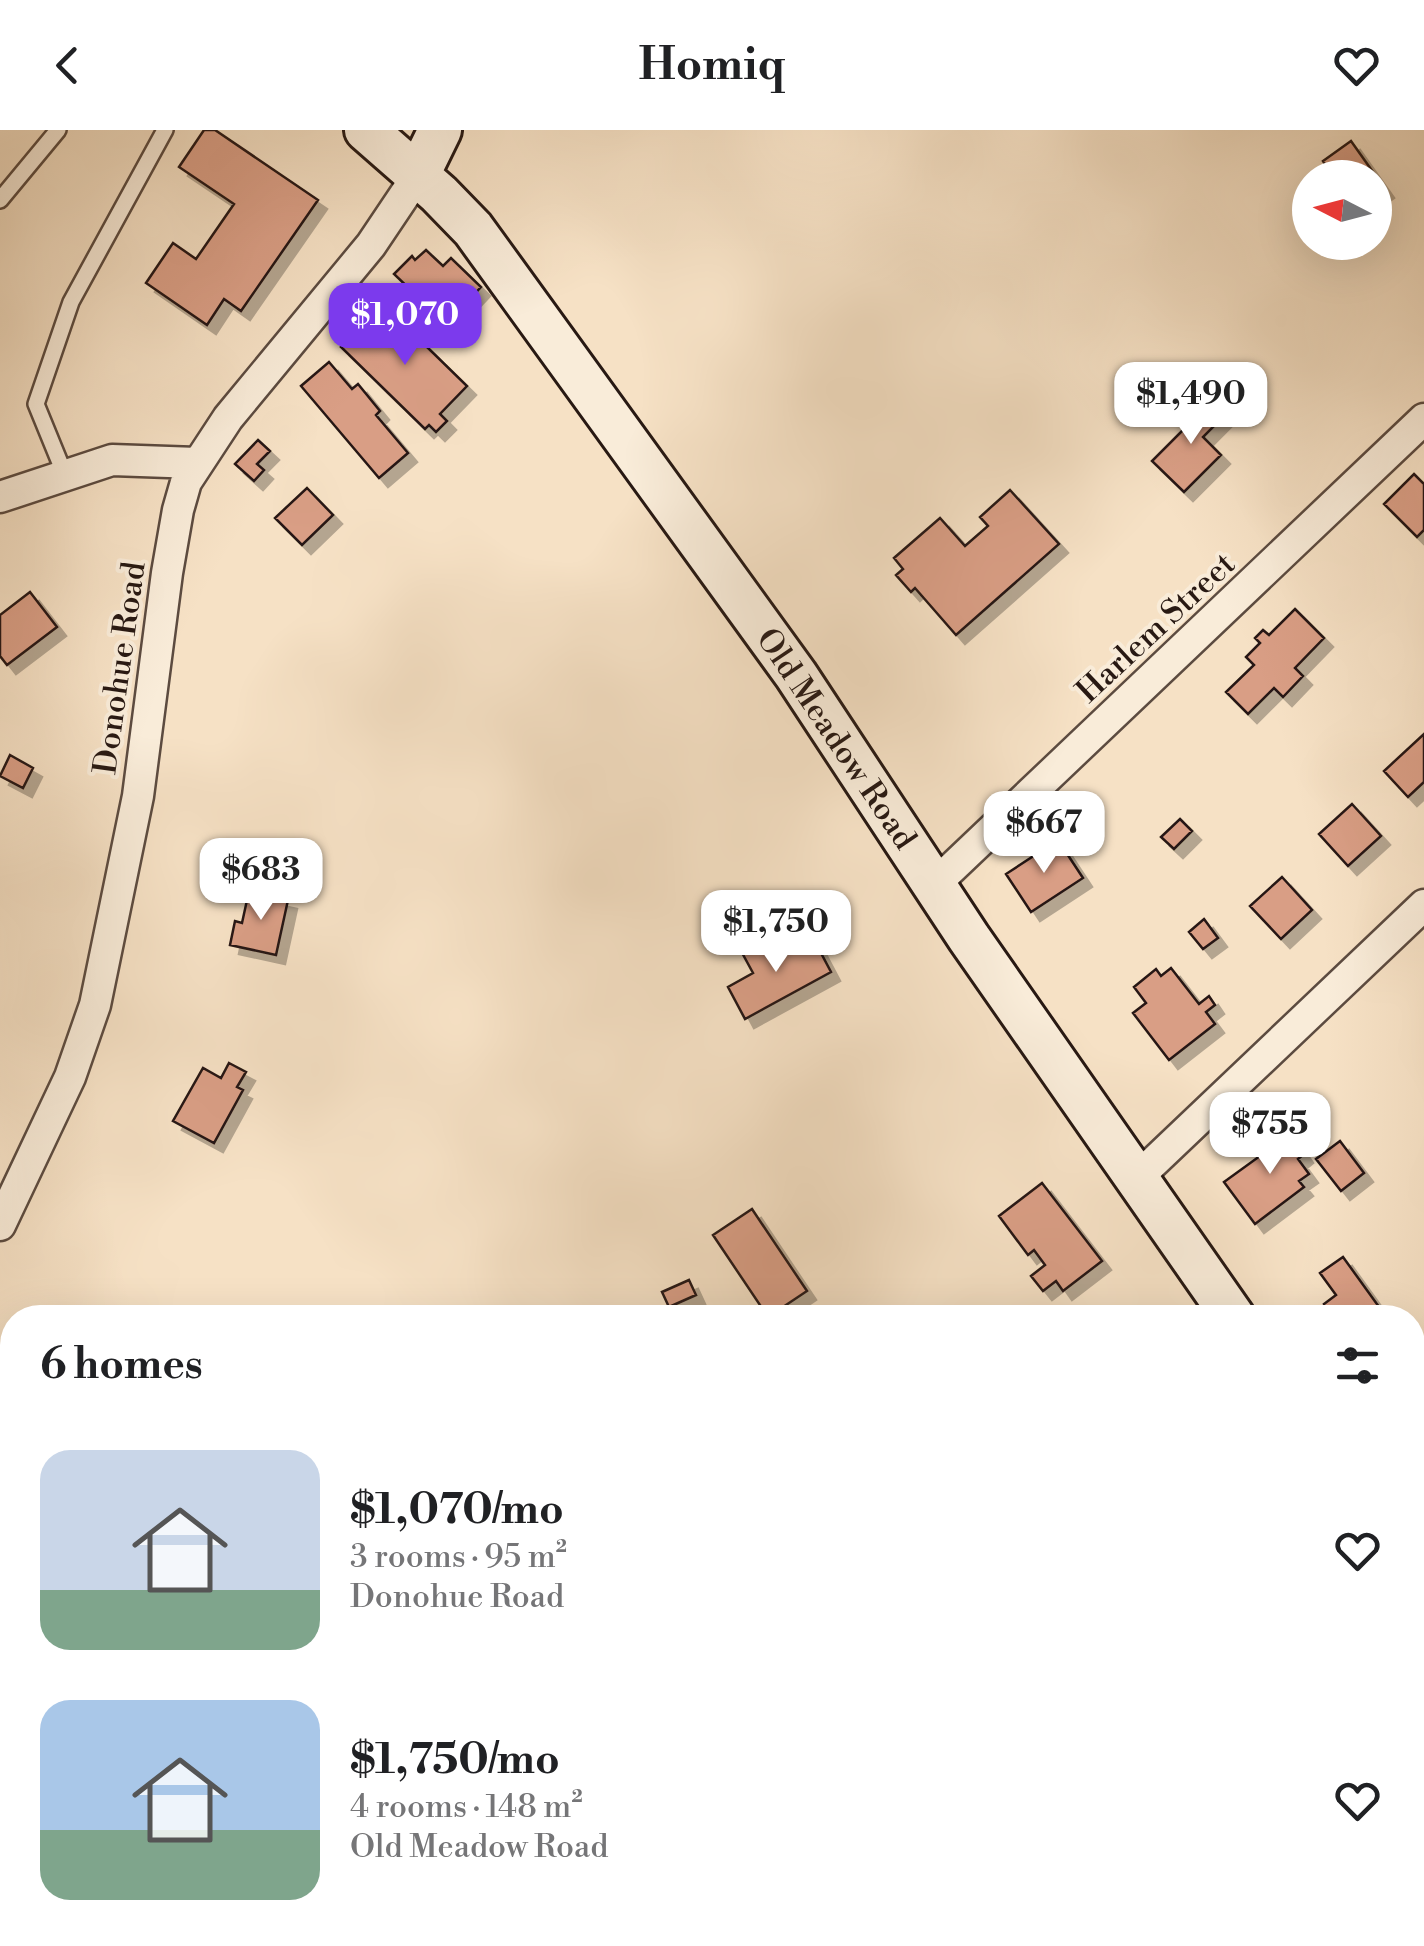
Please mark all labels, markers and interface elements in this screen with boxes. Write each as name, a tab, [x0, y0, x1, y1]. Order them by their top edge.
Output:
text: Homiq	[639, 37, 785, 94]
icon: back	[40, 38, 95, 93]
icon: heart	[1329, 38, 1384, 93]
north arrow	[1292, 160, 1392, 260]
map controls	[1292, 160, 1392, 260]
pin: $1,070	[324, 283, 486, 368]
text: $1,070	[351, 295, 459, 335]
pin: $1,490	[1110, 362, 1272, 447]
text: $1,490	[1136, 374, 1246, 414]
street label: Harlem Street	[1068, 544, 1244, 712]
street label: Donohue Road	[85, 559, 155, 777]
street label: Old Meadow Road	[747, 621, 925, 857]
pin: $667	[985, 791, 1103, 876]
text: $667	[1006, 803, 1082, 843]
pin: $683	[202, 838, 320, 923]
text: $683	[222, 850, 300, 890]
pin: $1,750	[695, 890, 857, 975]
text: $1,750	[723, 902, 829, 942]
pin: $755	[1211, 1092, 1329, 1177]
text: $755	[1232, 1104, 1308, 1144]
icon: filters	[1330, 1338, 1385, 1393]
text: 6 homes	[40, 1339, 203, 1392]
text: $1,070/mo	[350, 1484, 564, 1537]
icon: home	[120, 1490, 240, 1610]
icon: heart	[1330, 1523, 1385, 1578]
text: 3 rooms · 95 m²	[350, 1537, 567, 1577]
text: Donohue Road	[350, 1577, 564, 1617]
text: $1,750/mo	[350, 1734, 560, 1787]
icon: home	[120, 1740, 240, 1860]
icon: heart	[1330, 1773, 1385, 1828]
text: 4 rooms · 148 m²	[350, 1787, 583, 1827]
text: Old Meadow Road	[350, 1827, 608, 1867]

